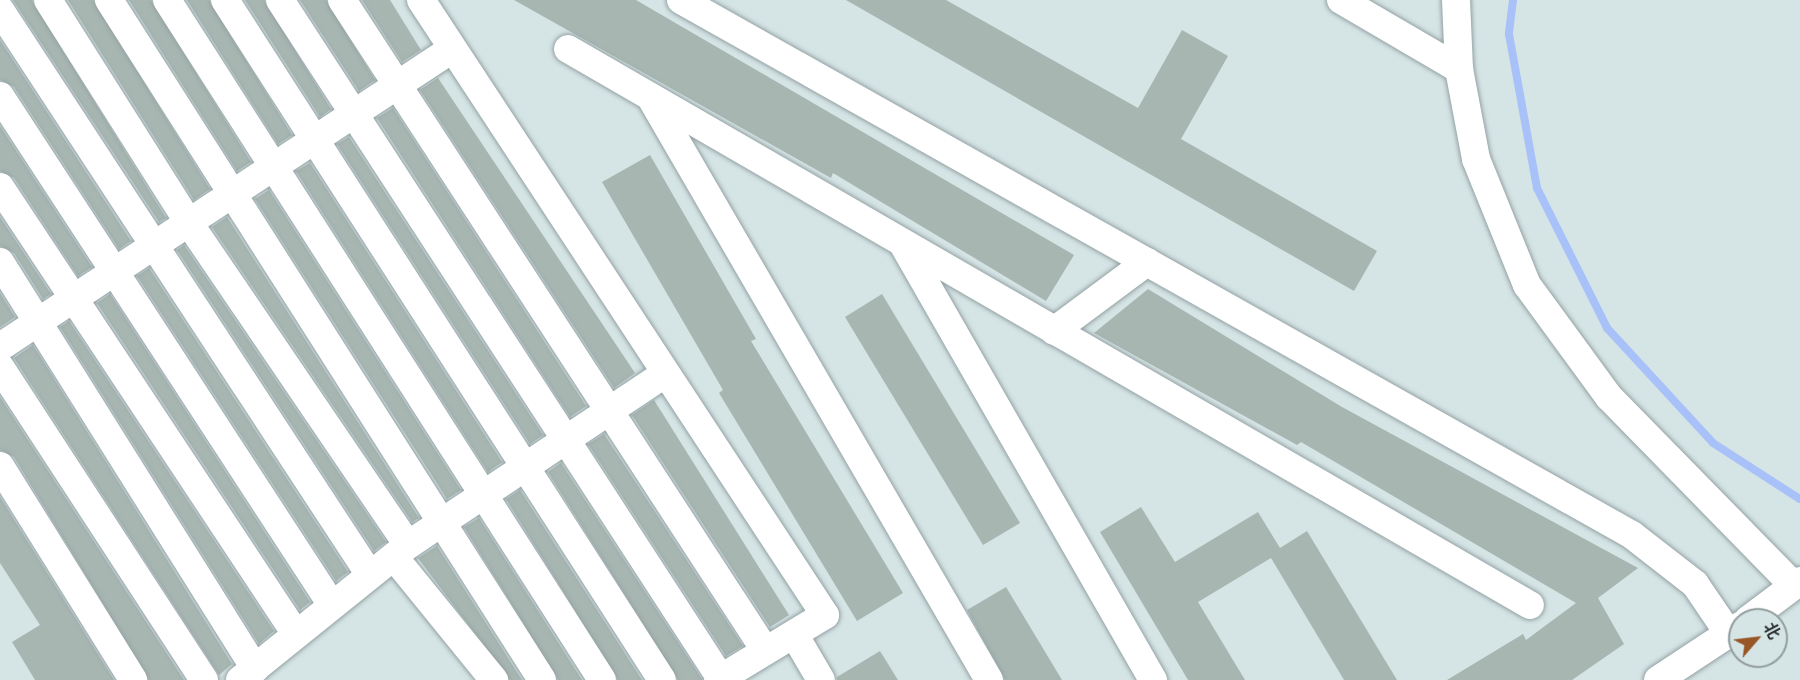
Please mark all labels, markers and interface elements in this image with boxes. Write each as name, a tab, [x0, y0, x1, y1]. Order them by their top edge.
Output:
north arrow	[1728, 608, 1788, 668]
text: 北	[1759, 618, 1786, 643]

